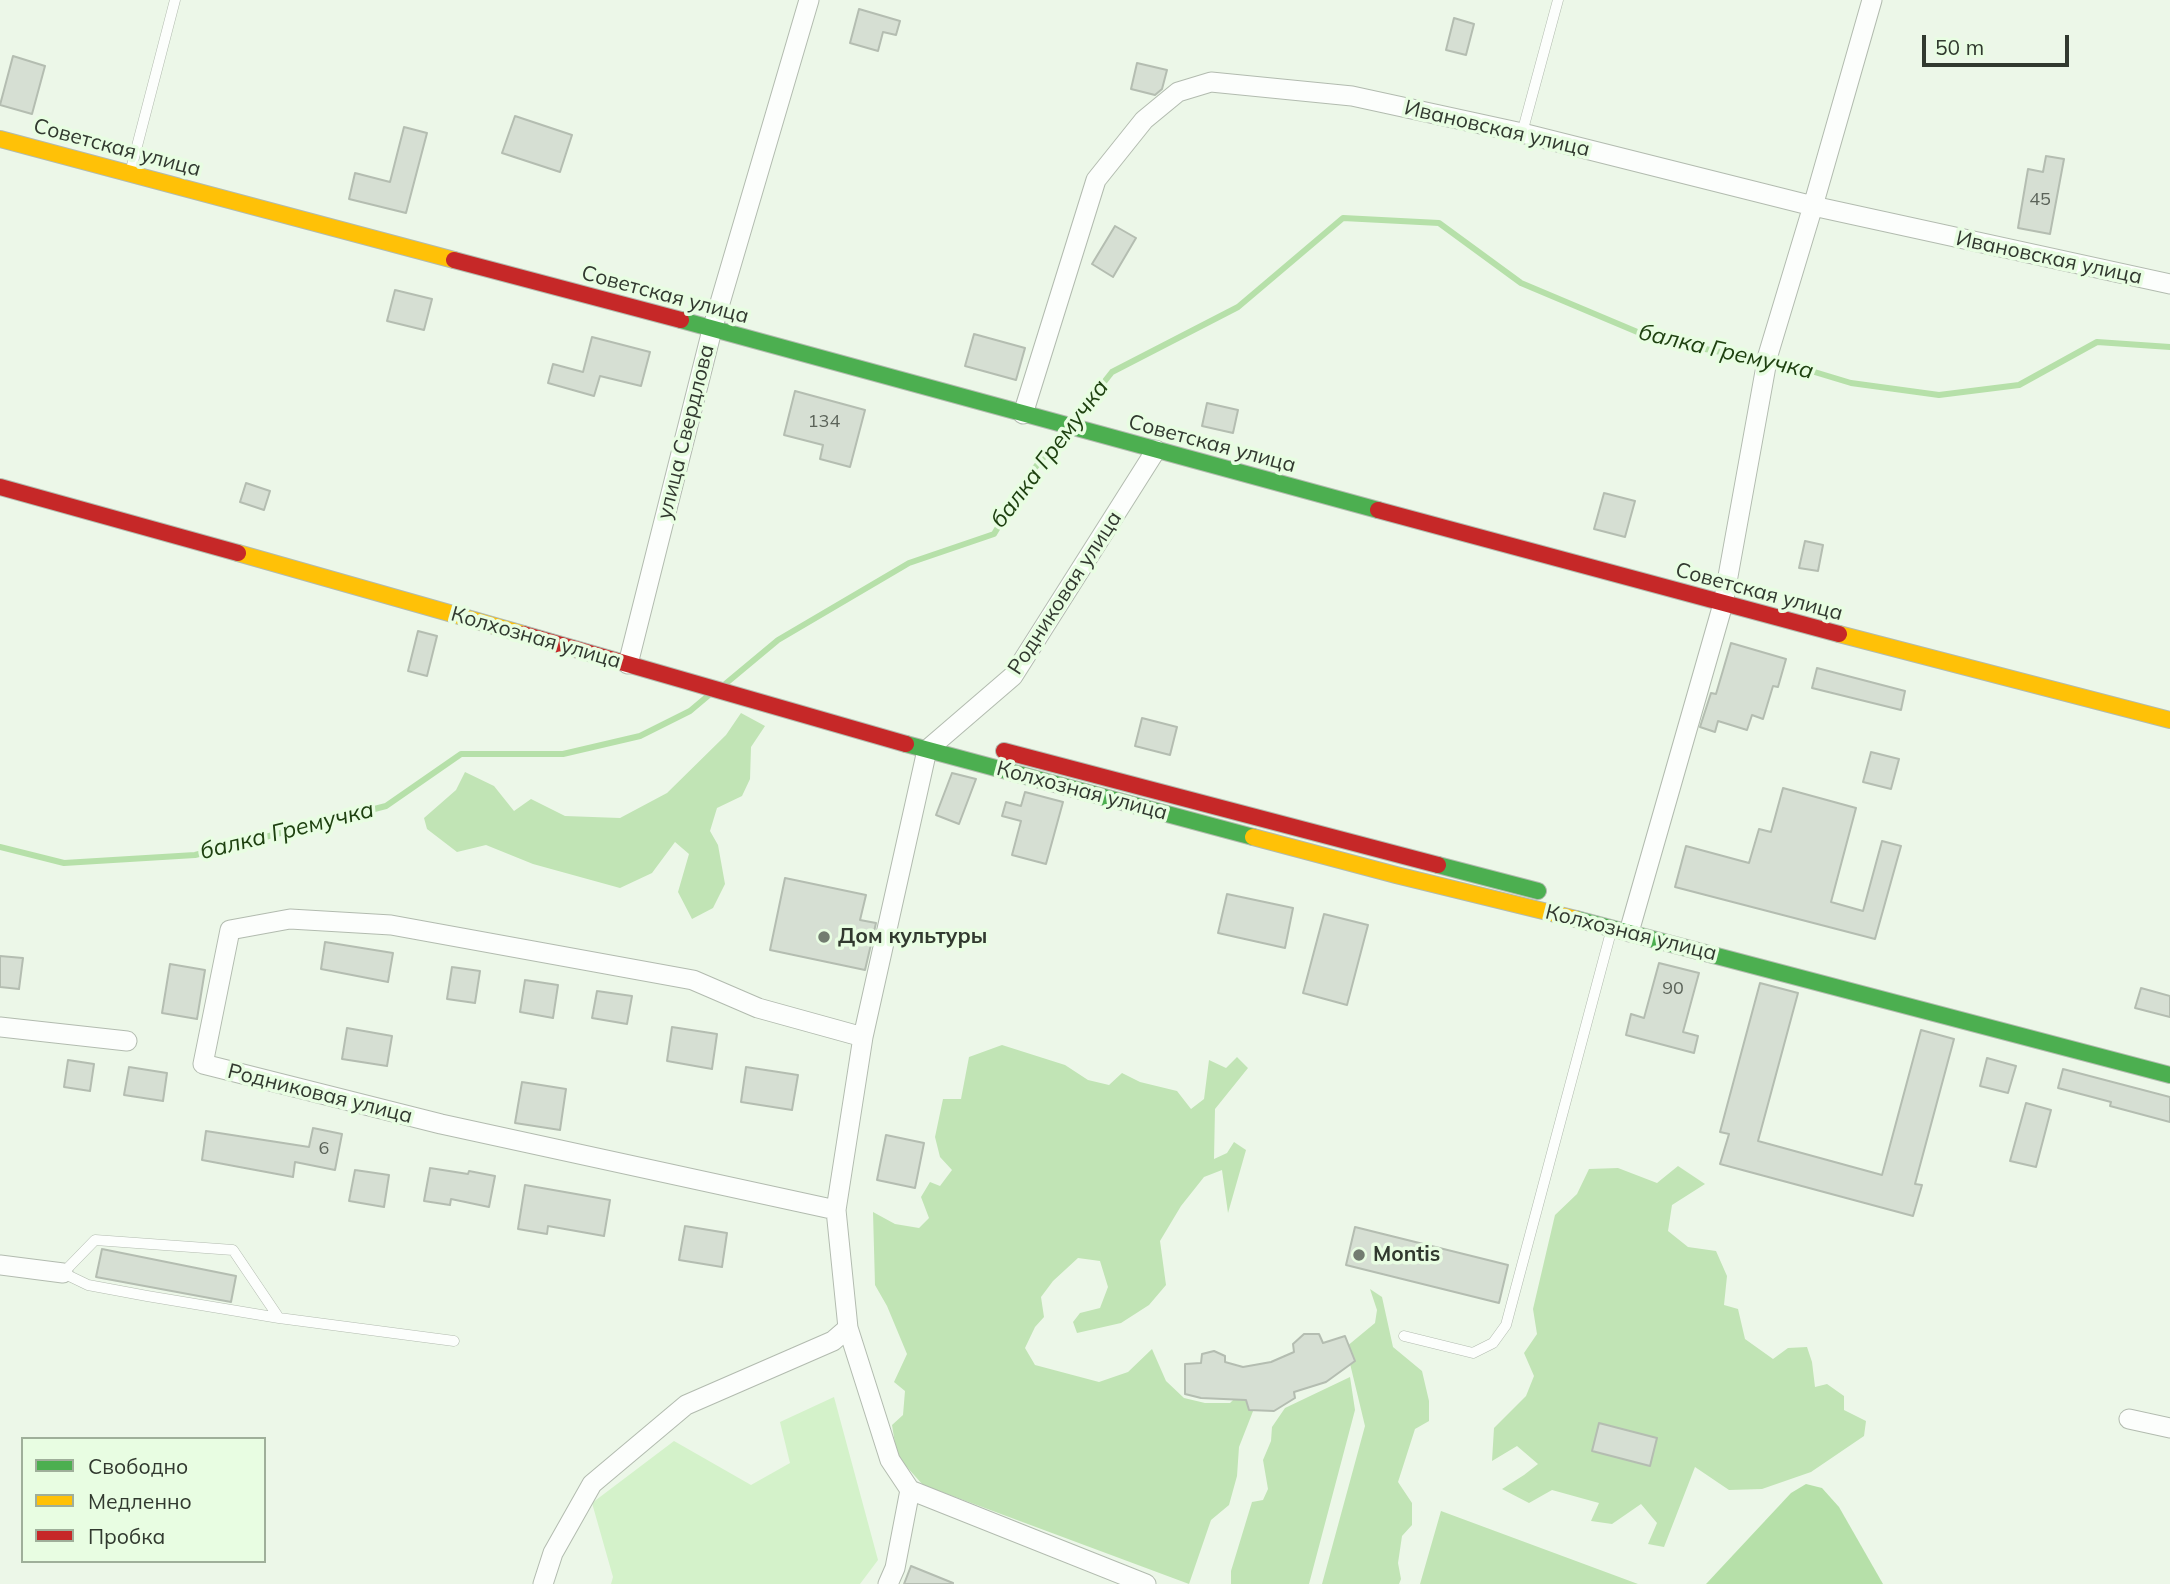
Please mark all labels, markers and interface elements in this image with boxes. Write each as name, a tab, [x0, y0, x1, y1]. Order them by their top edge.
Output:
scale bar	[1925, 21, 2072, 65]
text: 50 m	[1935, 34, 1984, 60]
street label: Ивановская улица	[1402, 95, 1592, 163]
street label: Советская улица	[31, 114, 203, 182]
house number: 45	[2029, 189, 2051, 211]
street label: Ивановская улица	[1954, 226, 2144, 290]
street label: Советская улица	[579, 261, 751, 329]
water label: балка Гремучка	[1636, 318, 1816, 386]
street label: улица Свердлова	[652, 342, 720, 522]
water label: балка Гремучка	[985, 374, 1115, 534]
street label: Советская улица	[1126, 410, 1298, 478]
house number: 134	[808, 411, 840, 433]
street label: Родниковая улица	[1003, 507, 1127, 679]
street label: Советская улица	[1673, 558, 1845, 626]
street label: Колхозная улица	[448, 602, 624, 674]
street label: Колхозная улица	[994, 756, 1170, 826]
water label: балка Гремучка	[197, 796, 377, 866]
street label: Колхозная улица	[1543, 900, 1719, 966]
place label: Дом культуры	[838, 924, 987, 950]
marker: Дом культуры	[816, 929, 832, 945]
house number: 90	[1662, 978, 1684, 1000]
street label: Родниковая улица	[225, 1059, 415, 1129]
house number: 6	[319, 1138, 329, 1160]
place label: Montis	[1373, 1242, 1440, 1268]
marker: Montis	[1351, 1247, 1367, 1263]
legend	[21, 1437, 266, 1563]
text: Свободно	[88, 1453, 188, 1479]
text: Медленно	[88, 1488, 192, 1514]
text: Пробка	[88, 1523, 165, 1549]

